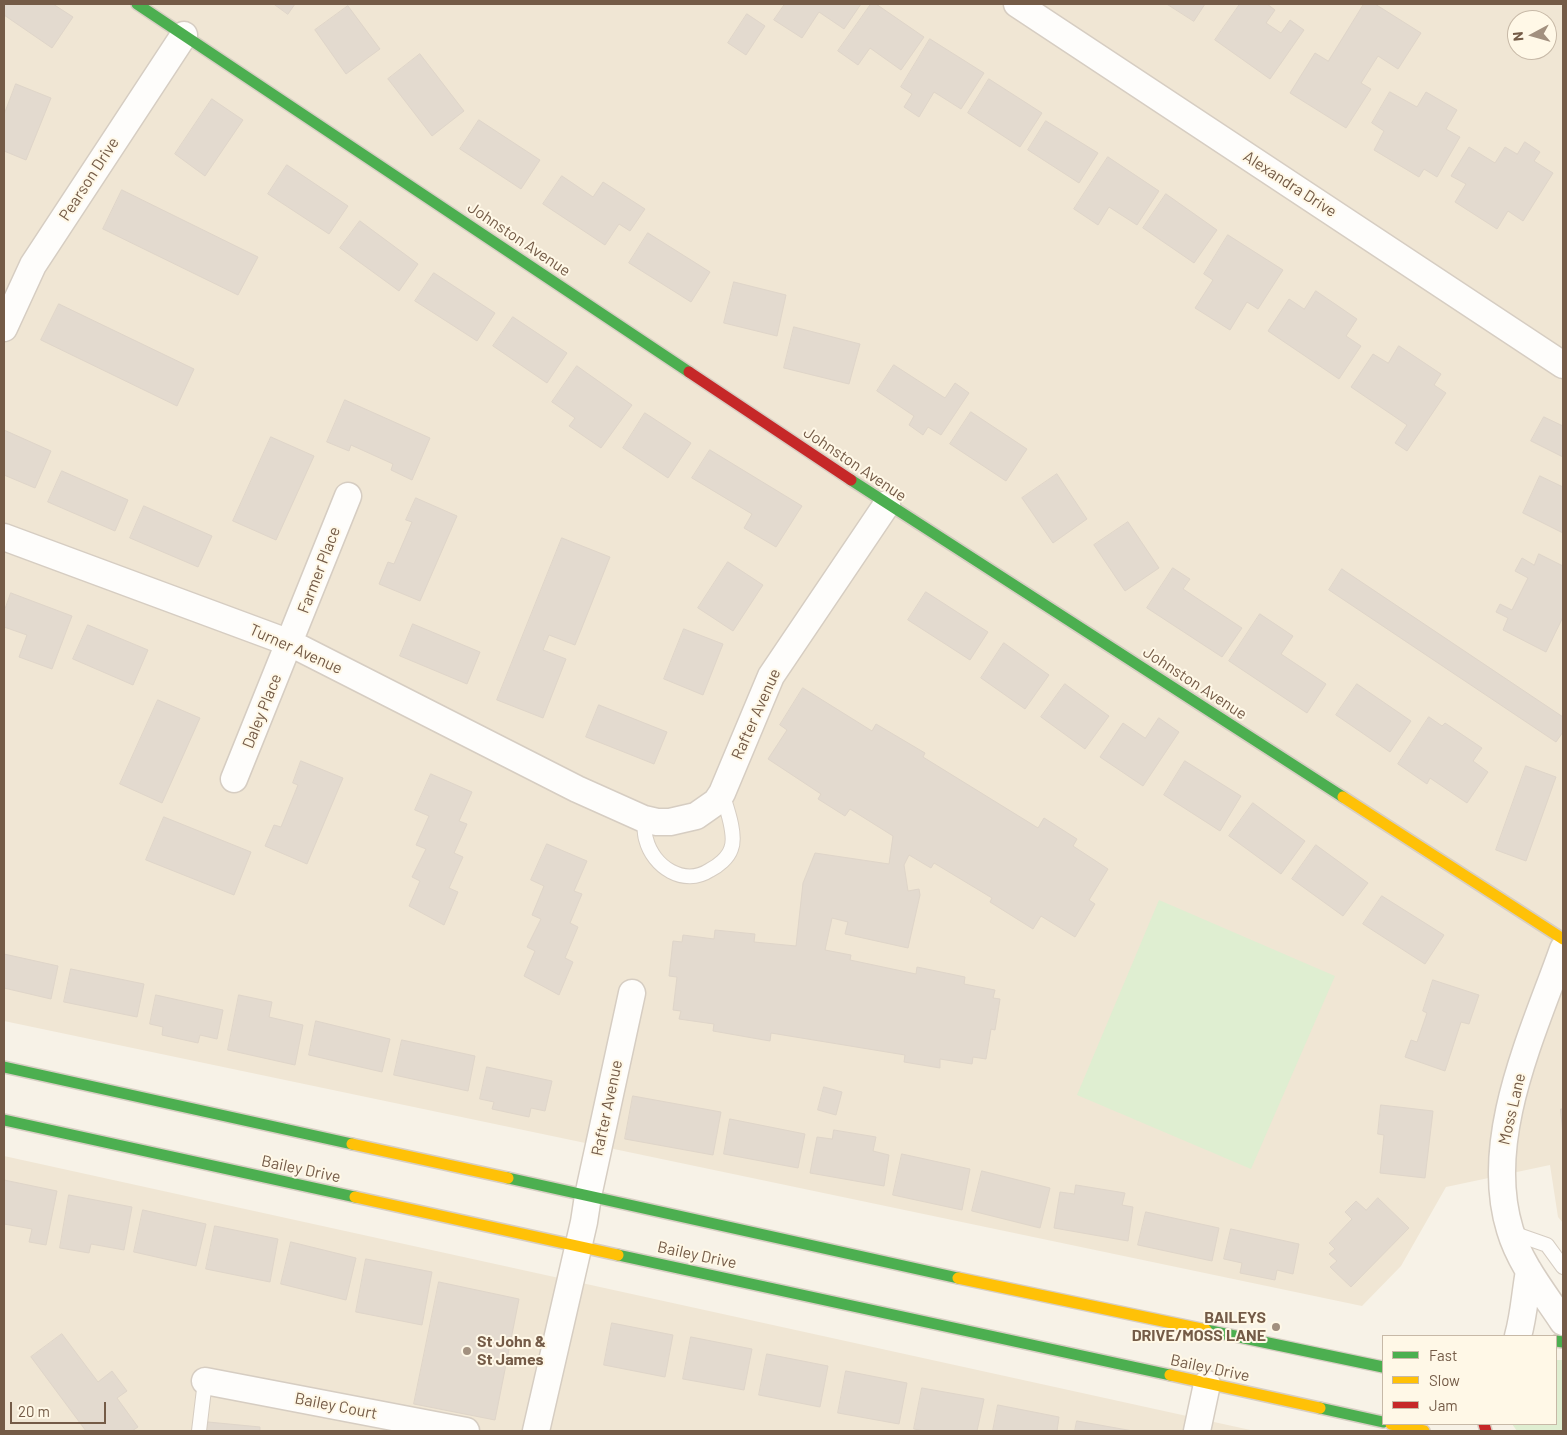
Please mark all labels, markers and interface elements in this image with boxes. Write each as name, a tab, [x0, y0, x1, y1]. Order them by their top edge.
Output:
north arrow	[1507, 10, 1557, 60]
text: N	[1509, 31, 1527, 42]
street label: Pearson Drive	[55, 134, 123, 224]
street label: Alexandra Drive	[1240, 147, 1340, 221]
street label: Johnston Avenue	[464, 198, 574, 280]
street label: Johnston Avenue	[800, 423, 910, 505]
street label: Farmer Place	[294, 524, 344, 616]
street label: Turner Avenue	[247, 620, 345, 678]
street label: Johnston Avenue	[1140, 642, 1250, 724]
street label: Rafter Avenue	[727, 666, 785, 762]
street label: Daley Place	[238, 671, 286, 751]
street label: Rafter Avenue	[587, 1058, 627, 1158]
street label: Moss Lane	[1494, 1071, 1530, 1147]
street label: Bailey Drive	[260, 1151, 342, 1187]
street label: Bailey Drive	[656, 1237, 738, 1273]
place label: BAILEYS DRIVE/MOSS LANE	[1132, 1308, 1266, 1346]
marker: BAILEYS DRIVE/MOSS LANE	[1270, 1321, 1282, 1333]
place label: St John & St James	[477, 1332, 546, 1370]
legend	[1382, 1335, 1557, 1425]
marker: St John & St James	[461, 1345, 473, 1357]
text: Fast	[1429, 1346, 1457, 1364]
street label: Bailey Drive	[1169, 1350, 1251, 1386]
text: Slow	[1429, 1371, 1460, 1389]
street label: Bailey Court	[293, 1389, 379, 1423]
scale bar	[12, 1392, 109, 1424]
text: Jam	[1429, 1396, 1458, 1414]
text: 20 m	[18, 1402, 50, 1420]

